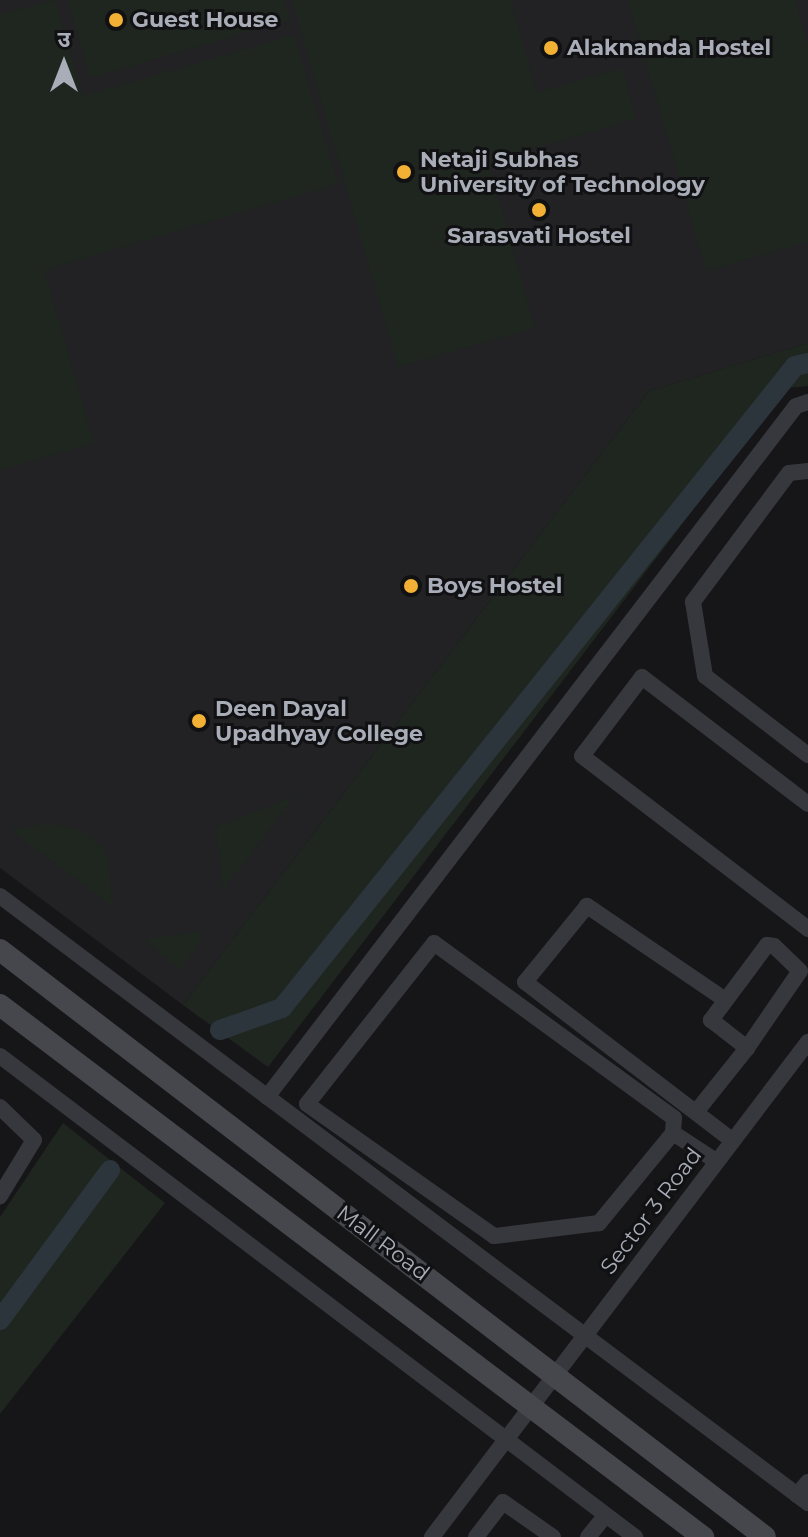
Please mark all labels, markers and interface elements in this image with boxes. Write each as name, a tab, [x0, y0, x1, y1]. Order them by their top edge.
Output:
place label: Guest House	[132, 7, 278, 33]
marker: Guest House	[107, 11, 125, 29]
north arrow	[24, 24, 104, 104]
text: उ	[58, 26, 70, 53]
place label: Alaknanda Hostel	[567, 35, 771, 61]
marker: Alaknanda Hostel	[542, 39, 560, 57]
place label: Netaji Subhas University of Technology	[420, 146, 705, 198]
marker: Netaji Subhas University of Technology	[395, 163, 413, 181]
marker: Sarasvati Hostel	[530, 201, 548, 219]
place label: Sarasvati Hostel	[447, 223, 631, 249]
place label: Boys Hostel	[427, 573, 562, 599]
marker: Boys Hostel	[402, 577, 420, 595]
place label: Deen Dayal Upadhyay College	[215, 695, 423, 746]
marker: Deen Dayal Upadhyay College	[190, 712, 208, 730]
street label: Sector 3 Road	[595, 1142, 707, 1280]
street label: Mall Road	[331, 1200, 435, 1286]

